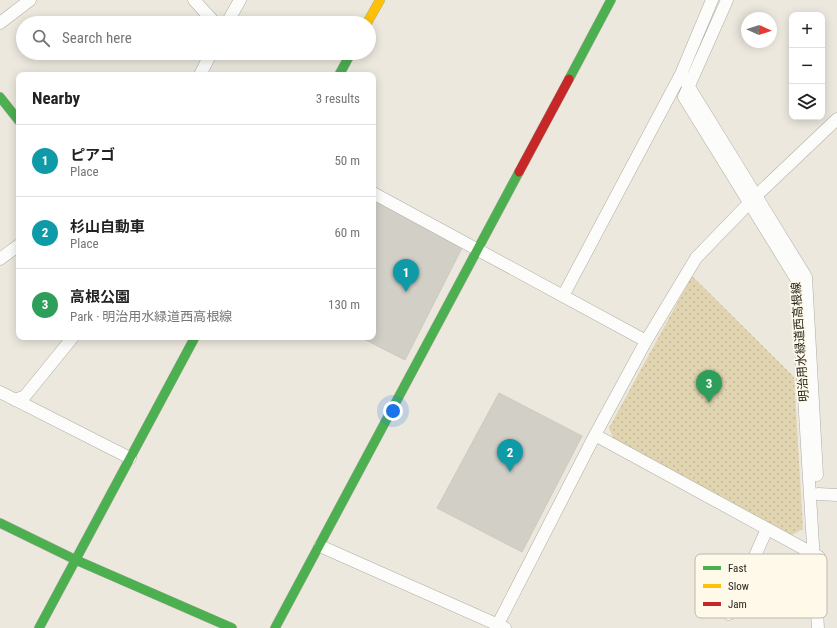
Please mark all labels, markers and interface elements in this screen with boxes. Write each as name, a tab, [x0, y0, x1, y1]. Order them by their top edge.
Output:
north arrow	[741, 12, 777, 48]
map controls	[789, 12, 825, 120]
button: +	[789, 12, 825, 48]
search box	[16, 16, 376, 60]
icon: search	[30, 27, 52, 49]
text: Search here	[62, 29, 132, 47]
button: −	[789, 48, 825, 84]
button: layers	[789, 84, 825, 120]
text: Nearby	[32, 88, 80, 108]
text: 3 results	[316, 91, 360, 106]
text: ピアゴ	[70, 146, 115, 164]
text: 1	[42, 153, 48, 168]
text: 50 m	[334, 153, 360, 168]
text: Place	[70, 164, 99, 179]
text: 杉山自動車	[70, 218, 145, 236]
text: 2	[42, 225, 48, 240]
text: 60 m	[334, 225, 360, 240]
text: Place	[70, 236, 99, 251]
pin: 1	[393, 259, 419, 292]
street label: 明治用水緑道西高根線	[789, 282, 811, 402]
text: 高根公園	[70, 288, 130, 306]
text: 3	[42, 297, 48, 312]
text: 130 m	[328, 297, 360, 312]
text: Park · 明治用水緑道西高根線	[70, 309, 232, 324]
pin: 3	[696, 370, 722, 403]
your location	[383, 401, 403, 421]
pin: 2	[497, 439, 523, 472]
legend	[695, 554, 827, 618]
text: Fast	[728, 562, 747, 575]
text: Slow	[728, 580, 749, 593]
text: Jam	[728, 598, 747, 611]

